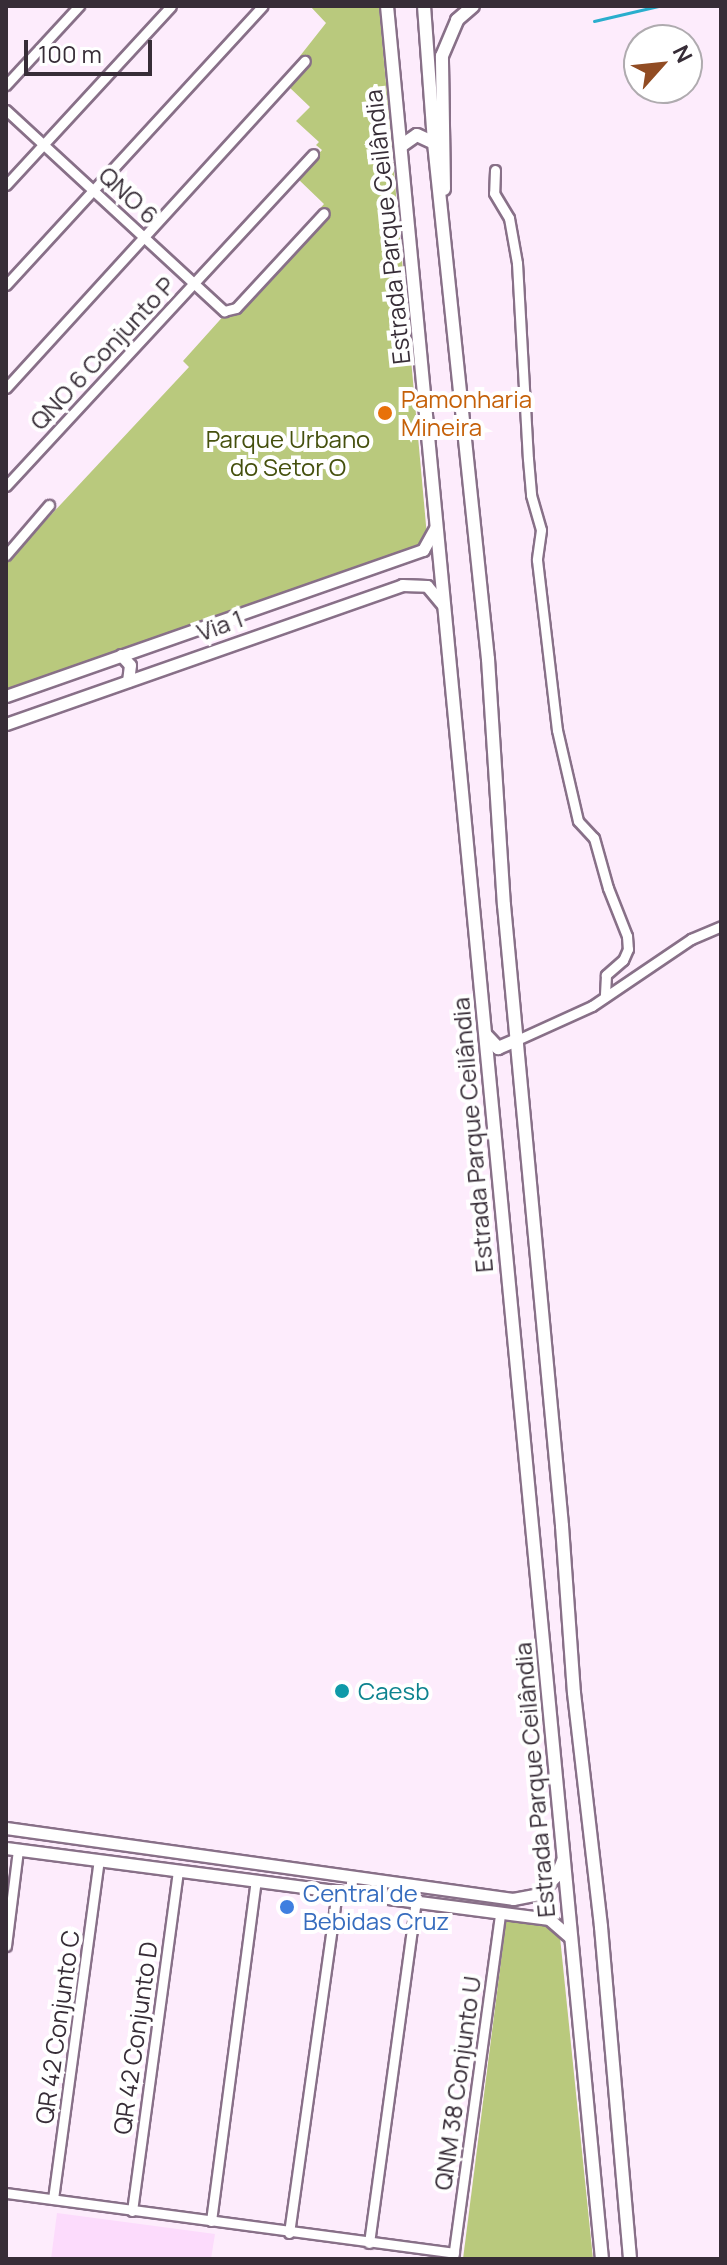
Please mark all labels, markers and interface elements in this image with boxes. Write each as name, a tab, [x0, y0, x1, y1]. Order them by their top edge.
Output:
scale bar	[28, 24, 156, 74]
north arrow	[623, 24, 703, 104]
text: 100 m	[38, 37, 102, 70]
text: N	[666, 40, 700, 68]
street label: Estrada Parque Ceilândia	[358, 88, 416, 366]
street label: QNO 6	[93, 160, 165, 230]
street label: QNO 6 Conjunto P	[24, 271, 180, 435]
place label: Pamonharia Mineira	[401, 385, 532, 441]
marker: Pamonharia Mineira	[376, 404, 394, 422]
park label: Parque Urbano do Setor O	[206, 425, 370, 481]
street label: Via 1	[193, 603, 247, 647]
street label: Estrada Parque Ceilândia	[446, 996, 498, 1274]
street label: Estrada Parque Ceilândia	[508, 1641, 560, 1919]
place label: Caesb	[358, 1677, 429, 1705]
marker: Caesb	[333, 1682, 351, 1700]
place label: Central de Bebidas Cruz	[303, 1879, 449, 1935]
marker: Central de Bebidas Cruz	[278, 1898, 296, 1916]
street label: QR 42 Conjunto C	[29, 1928, 85, 2126]
street label: QR 42 Conjunto D	[107, 1940, 163, 2136]
street label: QNM 38 Conjunto U	[428, 1974, 486, 2192]

